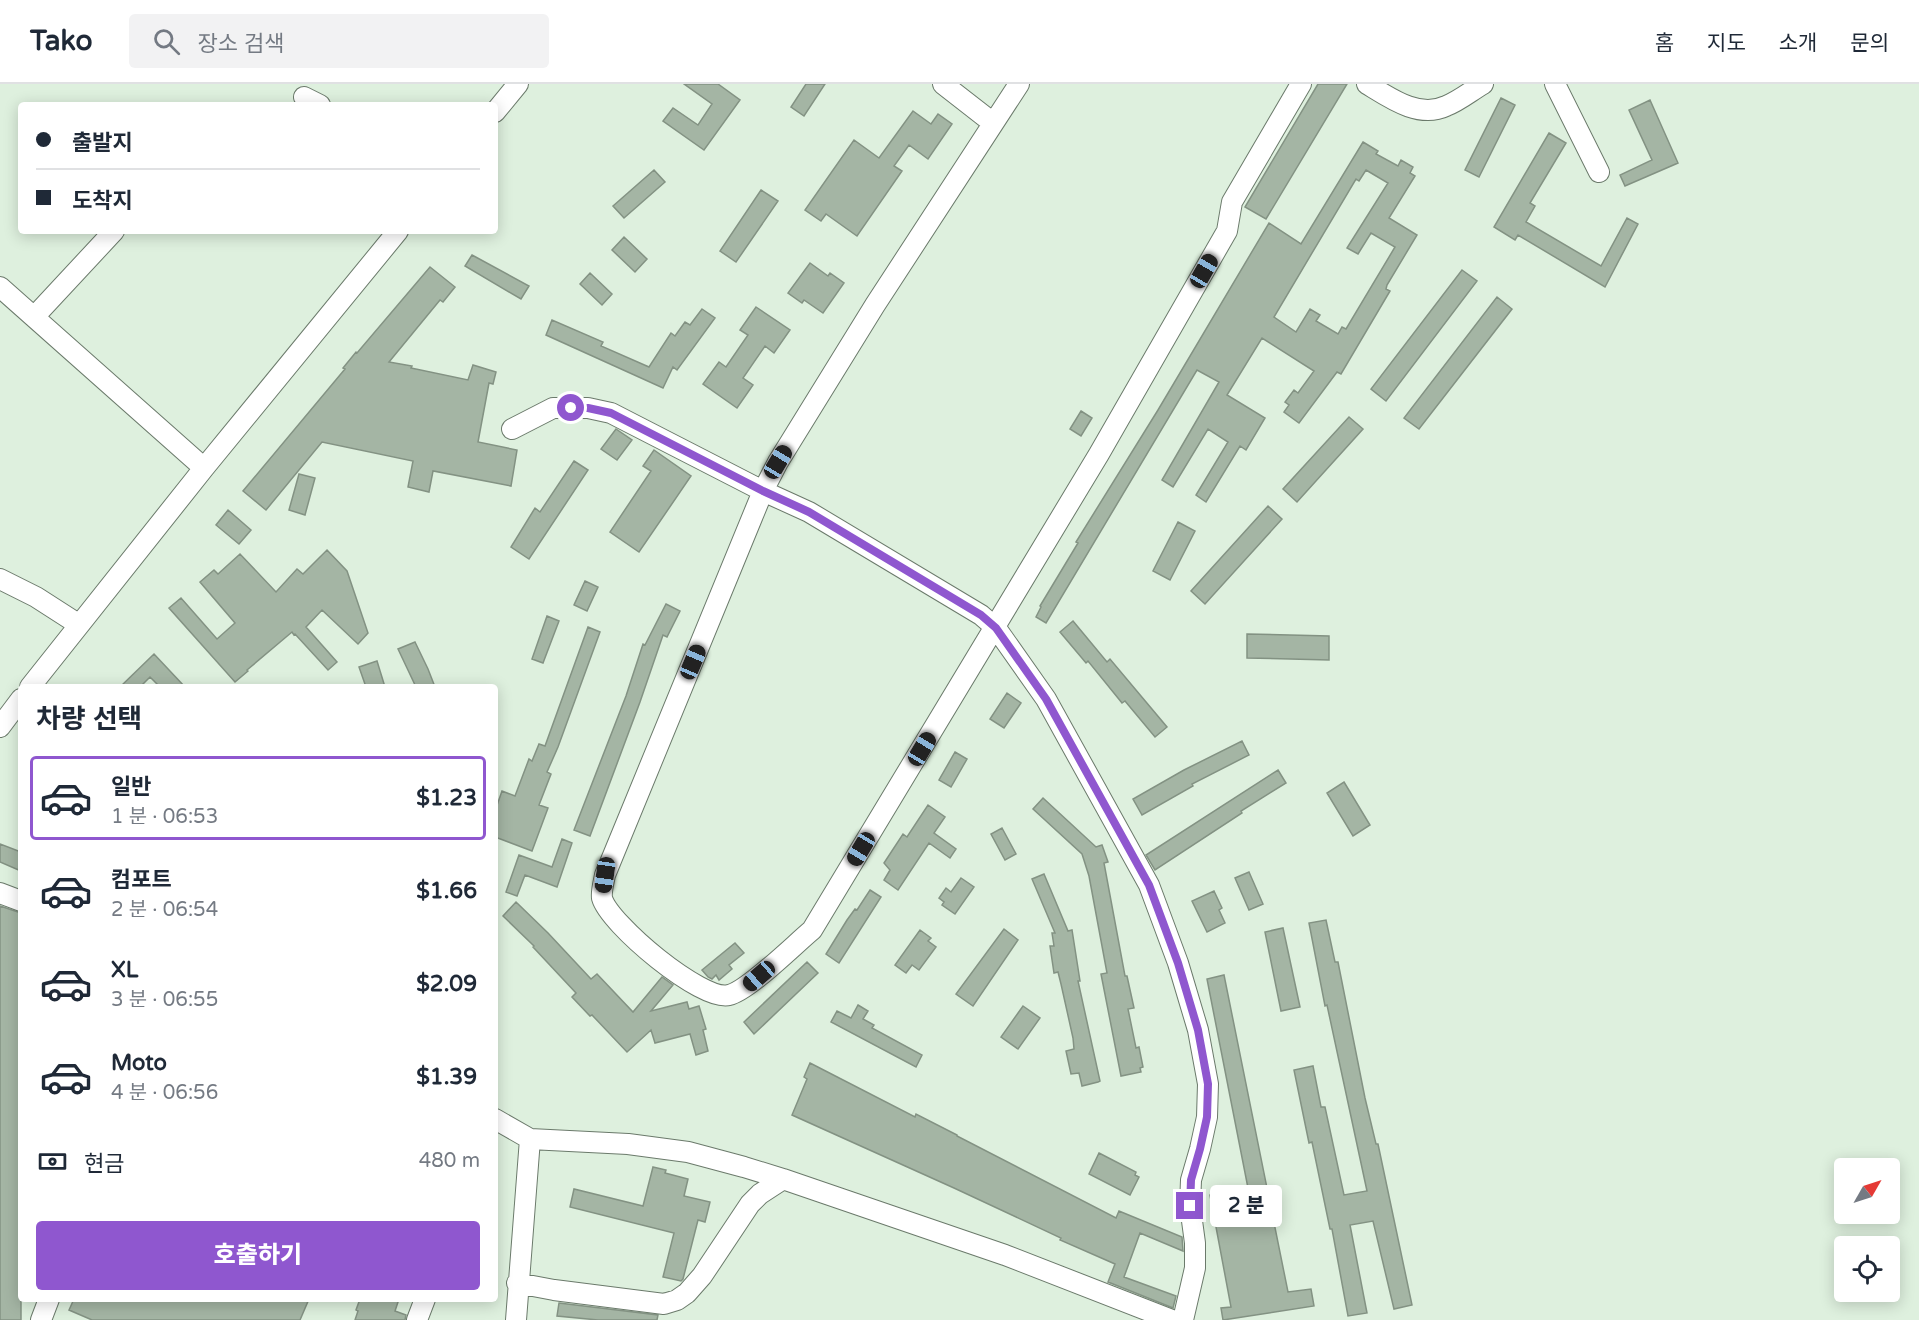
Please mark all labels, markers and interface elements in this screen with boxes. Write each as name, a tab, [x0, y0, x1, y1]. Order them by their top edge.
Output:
search box	[129, 14, 549, 68]
text: Tako	[30, 24, 93, 58]
icon: search	[150, 25, 183, 58]
text: 장소 검색	[198, 31, 284, 57]
text: 홈	[1655, 31, 1674, 56]
text: 지도	[1707, 31, 1746, 56]
text: 소개	[1779, 31, 1817, 56]
text: 문의	[1850, 31, 1889, 56]
text: 출발지	[72, 130, 133, 156]
text: 도착지	[72, 188, 133, 214]
car	[1187, 251, 1221, 291]
route start	[557, 394, 584, 421]
car	[761, 442, 795, 482]
car	[678, 642, 708, 682]
text: 차량 선택	[36, 703, 142, 736]
car	[905, 729, 939, 769]
icon: car	[39, 771, 93, 825]
text: 일반	[111, 774, 151, 800]
text: $1.23	[416, 785, 477, 811]
text: 1 분 · 06:53	[111, 805, 218, 829]
car	[844, 829, 878, 869]
car	[594, 856, 616, 894]
icon: car	[39, 864, 93, 918]
text: 컴포트	[111, 867, 172, 893]
text: $1.66	[416, 878, 477, 904]
text: 2 분 · 06:54	[111, 898, 218, 922]
icon: car	[39, 957, 93, 1011]
text: XL	[111, 957, 138, 983]
car	[740, 957, 778, 995]
text: $2.09	[416, 971, 477, 997]
text: 3 분 · 06:55	[111, 988, 218, 1012]
icon: car	[39, 1050, 93, 1104]
text: Moto	[111, 1050, 167, 1076]
text: $1.39	[416, 1064, 477, 1090]
text: 4 분 · 06:56	[111, 1081, 218, 1105]
icon: cash	[36, 1145, 69, 1178]
text: 480 m	[419, 1149, 480, 1173]
text: 현금	[84, 1151, 124, 1177]
north arrow	[1834, 1158, 1900, 1224]
map controls	[1834, 1158, 1900, 1302]
callout: 2 분	[1211, 1185, 1283, 1227]
route end	[1176, 1192, 1203, 1219]
text: 2 분	[1228, 1194, 1264, 1218]
button: 호출하기	[36, 1221, 480, 1290]
button: locate	[1834, 1236, 1900, 1302]

